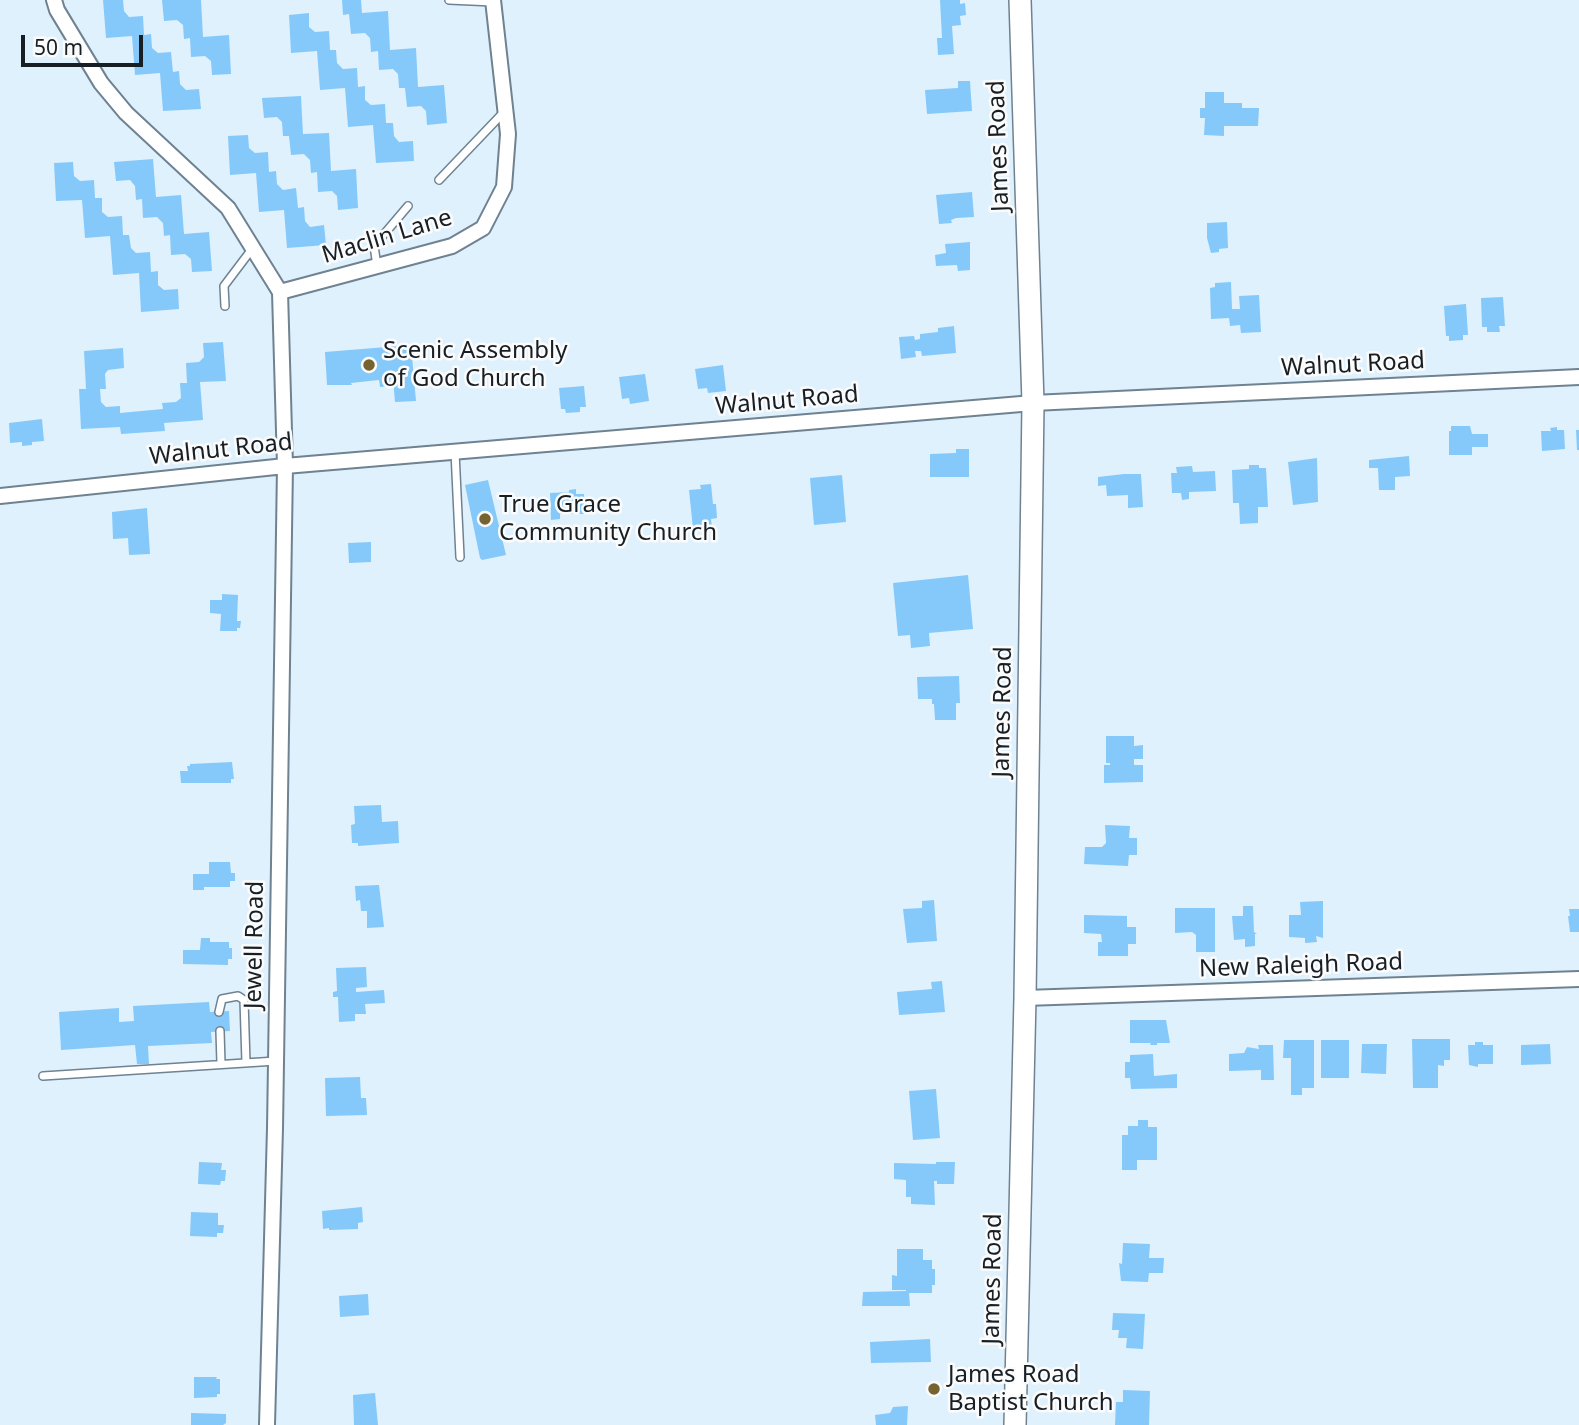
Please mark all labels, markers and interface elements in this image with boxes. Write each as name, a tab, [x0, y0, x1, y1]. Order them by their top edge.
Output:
scale bar	[24, 21, 147, 65]
text: 50 m	[34, 33, 83, 61]
street label: James Road	[982, 80, 1016, 212]
street label: Maclin Lane	[318, 204, 456, 270]
place label: Scenic Assembly of God Church	[383, 337, 568, 393]
street label: Walnut Road	[1280, 347, 1426, 383]
marker: Scenic Assembly of God Church	[361, 357, 377, 373]
street label: Walnut Road	[714, 380, 860, 422]
street label: Walnut Road	[148, 428, 294, 472]
place label: True Grace Community Church	[499, 491, 717, 547]
marker: True Grace Community Church	[477, 511, 493, 527]
street label: James Road	[987, 646, 1019, 778]
street label: Jewell Road	[239, 881, 271, 1009]
street label: New Raleigh Road	[1198, 948, 1404, 984]
street label: James Road	[977, 1213, 1009, 1345]
place label: James Road Baptist Church	[948, 1361, 1114, 1417]
marker: James Road Baptist Church	[926, 1381, 942, 1397]

